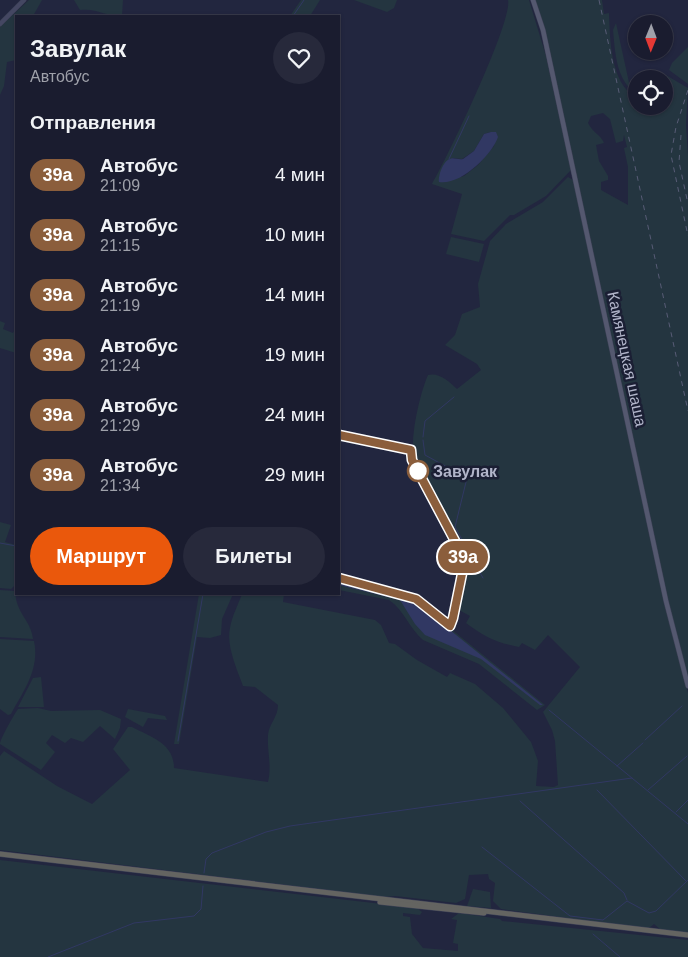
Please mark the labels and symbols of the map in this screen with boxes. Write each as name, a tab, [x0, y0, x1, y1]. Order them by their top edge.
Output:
north arrow	[628, 15, 672, 60]
street label: Камянецкая шаша	[604, 290, 650, 428]
marker: Завулак	[407, 460, 429, 482]
place label: Завулак	[433, 463, 498, 480]
line badge: 39а	[434, 541, 492, 573]

